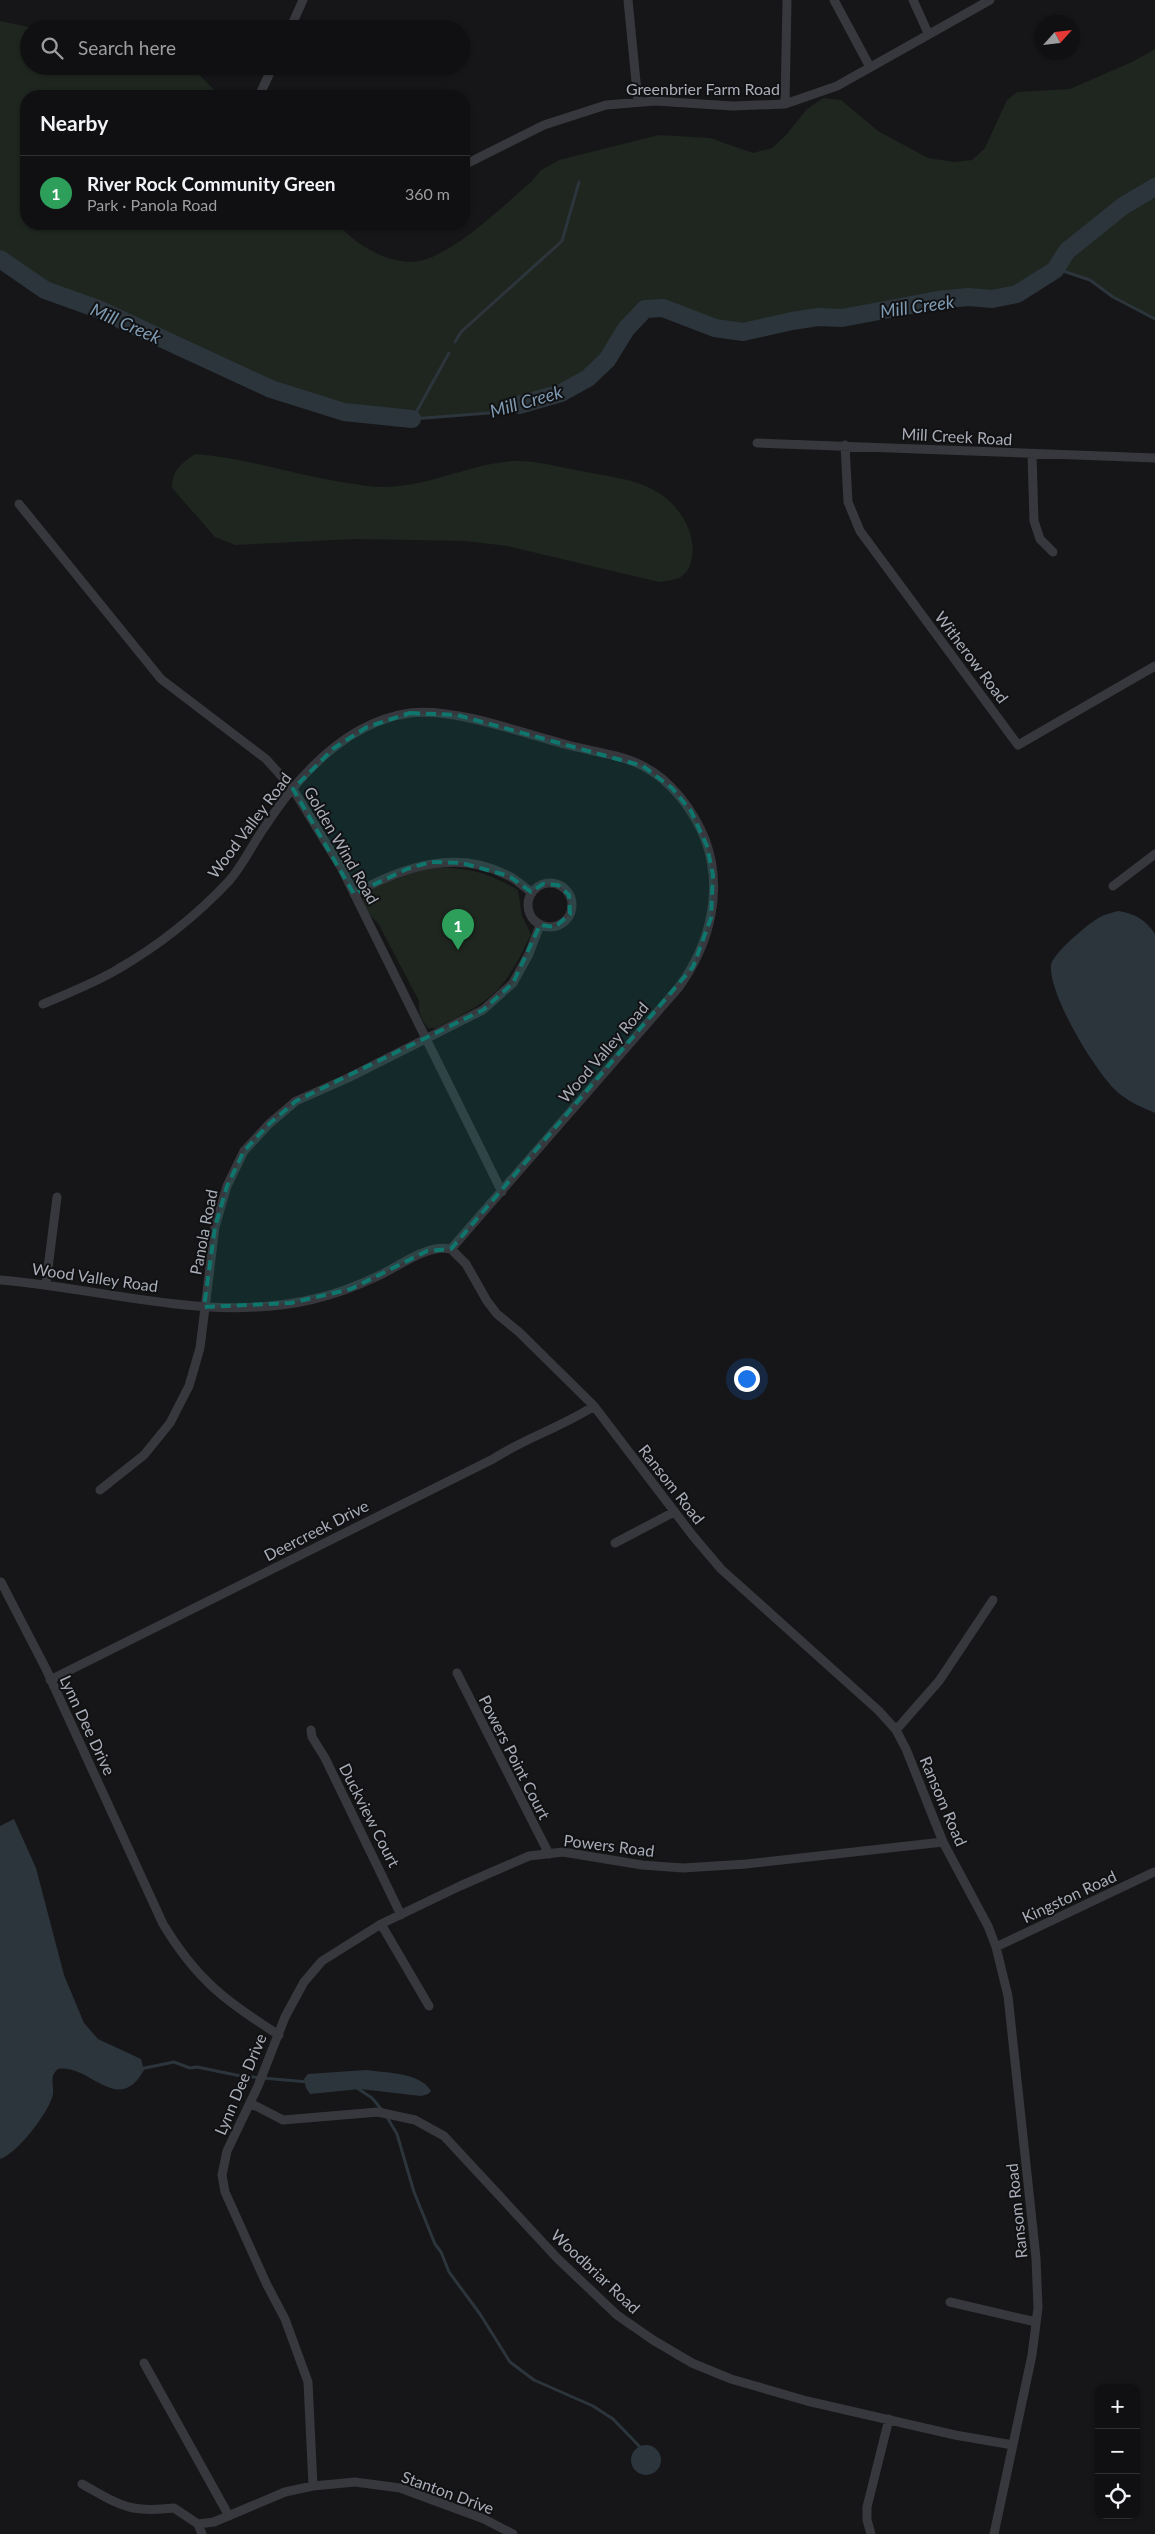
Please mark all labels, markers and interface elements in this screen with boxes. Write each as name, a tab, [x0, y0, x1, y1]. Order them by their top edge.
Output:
north arrow	[1035, 15, 1080, 60]
search box	[20, 20, 470, 75]
icon: search	[38, 34, 66, 62]
text: Search here	[78, 36, 176, 59]
street label: Greenbrier Farm Road	[626, 79, 780, 98]
text: Nearby	[40, 110, 108, 135]
text: River Rock Community Green	[87, 172, 336, 195]
text: 1	[51, 184, 61, 203]
text: 360 m	[405, 184, 450, 203]
text: Park · Panola Road	[87, 195, 217, 214]
water label: Mill Creek	[879, 290, 956, 322]
water label: Mill Creek	[87, 298, 165, 348]
water label: Mill Creek	[487, 380, 565, 422]
street label: Mill Creek Road	[901, 424, 1013, 448]
street label: Witherow Road	[931, 607, 1013, 707]
street label: Wood Valley Road	[203, 769, 295, 881]
street label: Golden Wind Road	[301, 783, 383, 907]
pin: 1	[442, 909, 474, 950]
street label: Wood Valley Road	[554, 998, 652, 1106]
street label: Panola Road	[185, 1188, 221, 1276]
street label: Wood Valley Road	[31, 1259, 159, 1295]
your location	[734, 1366, 760, 1392]
street label: Ransom Road	[635, 1441, 709, 1527]
street label: Deercreek Drive	[261, 1495, 371, 1565]
street label: Lynn Dee Drive	[57, 1672, 119, 1778]
street label: Powers Point Court	[476, 1692, 555, 1822]
street label: Ransom Road	[917, 1753, 971, 1849]
street label: Duckview Court	[336, 1760, 404, 1870]
street label: Powers Road	[563, 1830, 655, 1860]
street label: Kingston Road	[1019, 1866, 1119, 1926]
street label: Lynn Dee Drive	[210, 2031, 270, 2137]
street label: Ransom Road	[1002, 2163, 1030, 2259]
street label: Woodbriar Road	[548, 2225, 644, 2317]
map controls	[1095, 2384, 1140, 2519]
button: +	[1095, 2384, 1140, 2429]
button: −	[1095, 2429, 1140, 2474]
street label: Stanton Drive	[399, 2467, 497, 2517]
button: locate	[1095, 2474, 1140, 2519]

